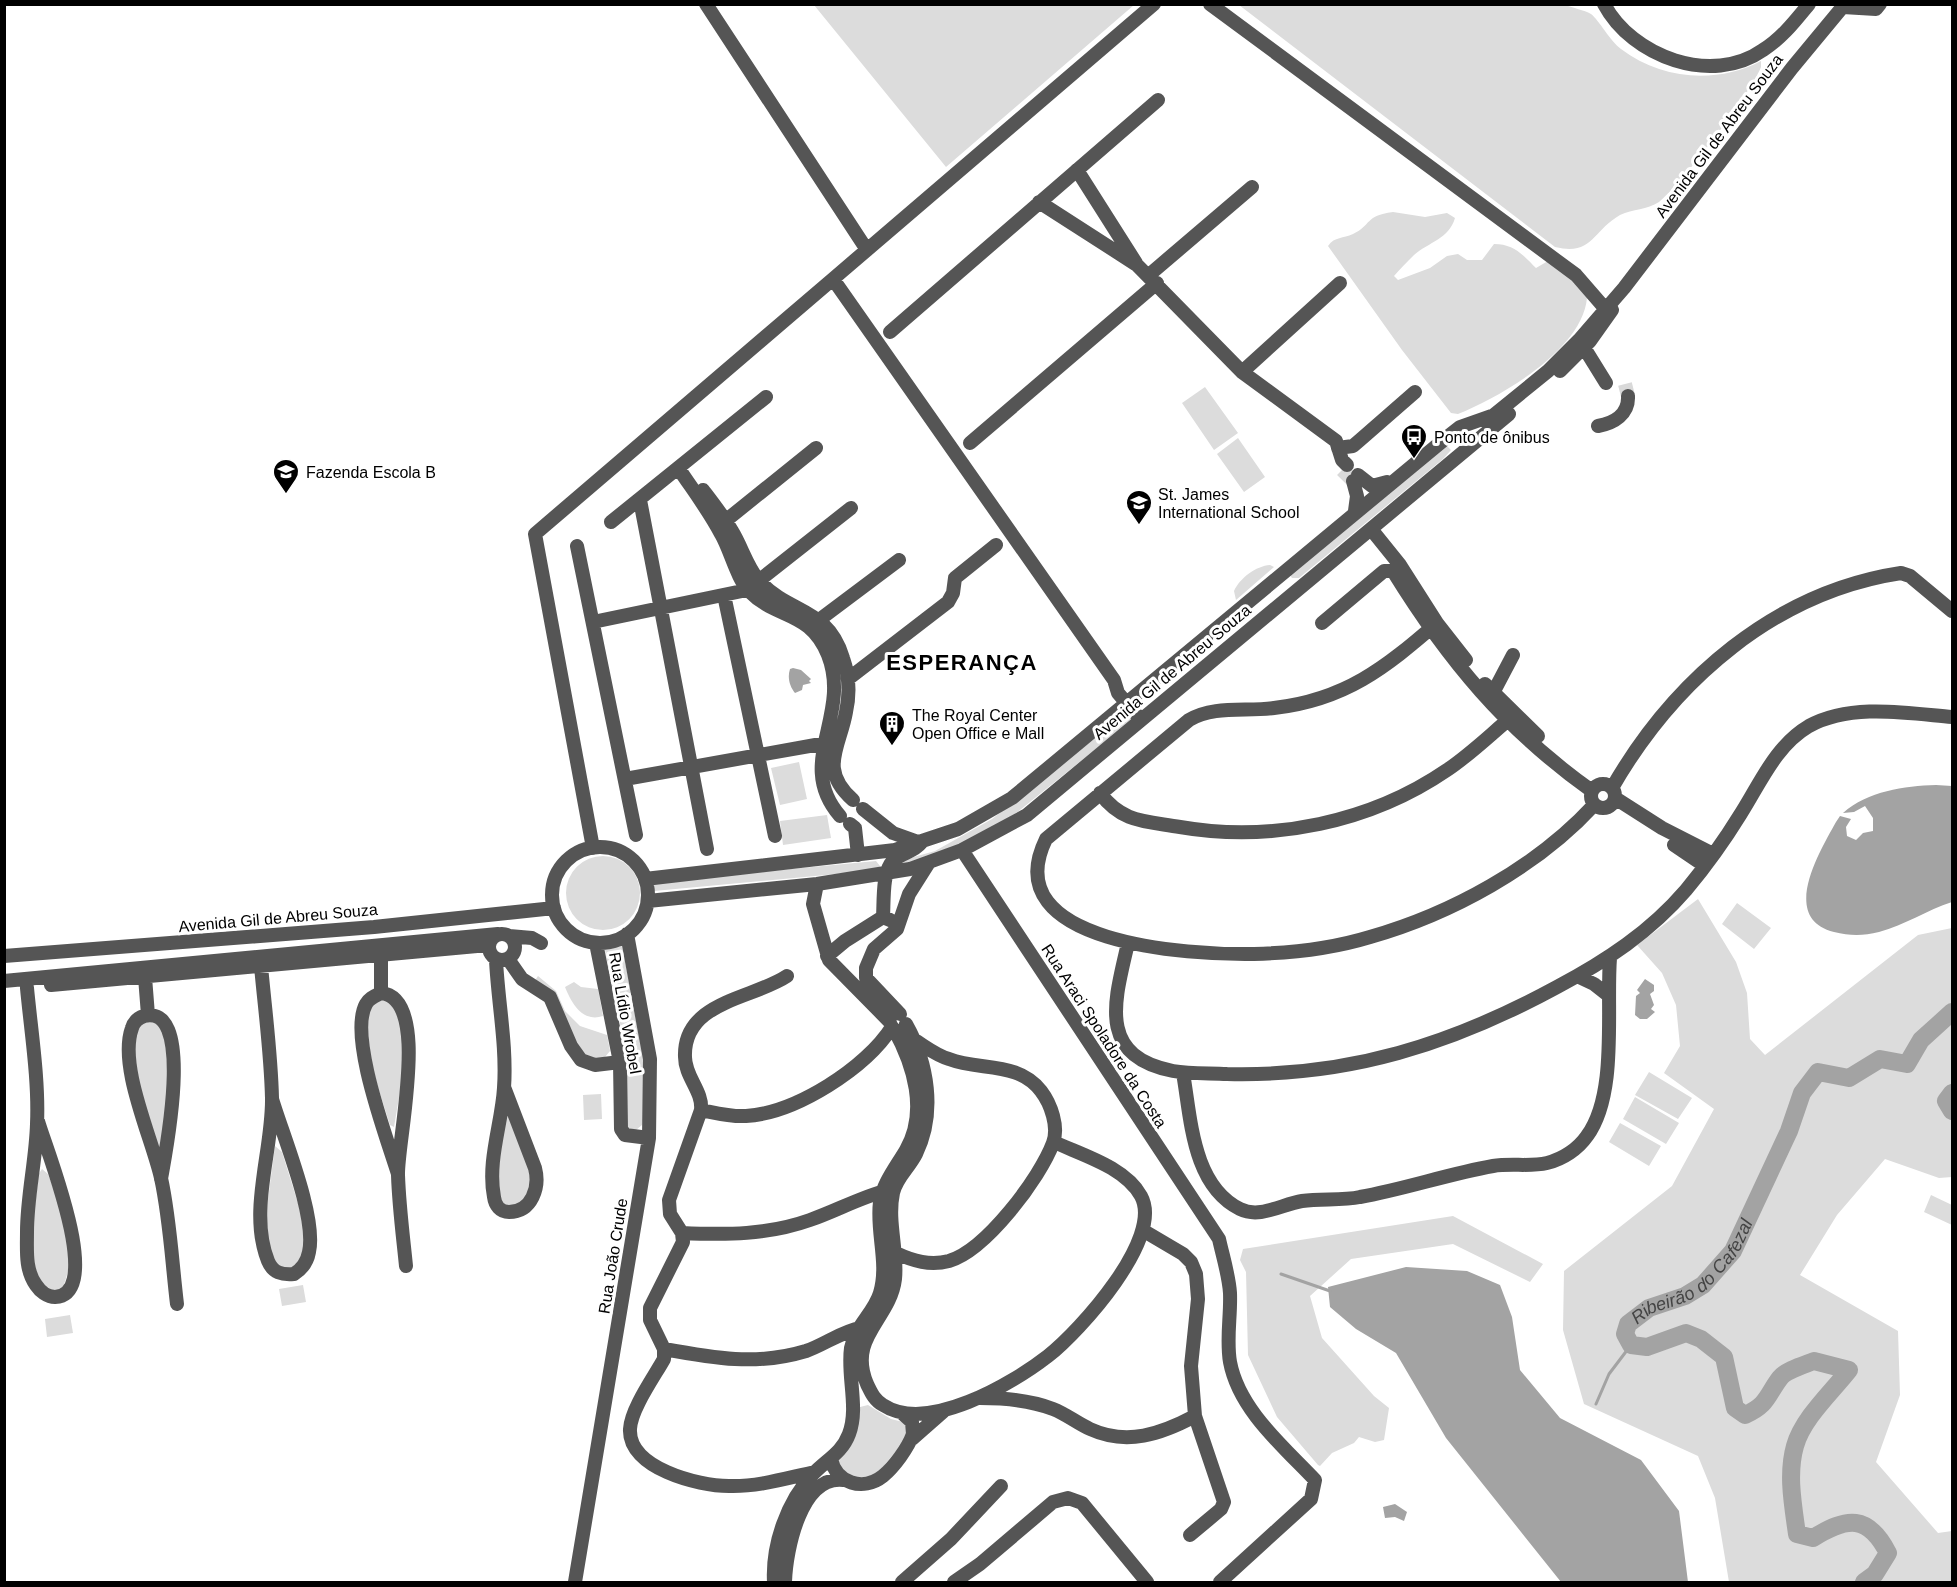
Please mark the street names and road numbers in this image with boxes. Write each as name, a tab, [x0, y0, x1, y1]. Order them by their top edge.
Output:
street label: Avenida Gil de Abreu Souza	[1652, 51, 1786, 221]
street label: Avenida Gil de Abreu Souza	[1090, 601, 1254, 743]
street label: Avenida Gil de Abreu Souza	[178, 901, 378, 935]
street label: Rua Araci Spoladore da Costa	[1038, 941, 1170, 1131]
street label: Rua Lídio Wrobel	[606, 951, 644, 1075]
street label: Rua João Crude	[595, 1197, 631, 1315]

